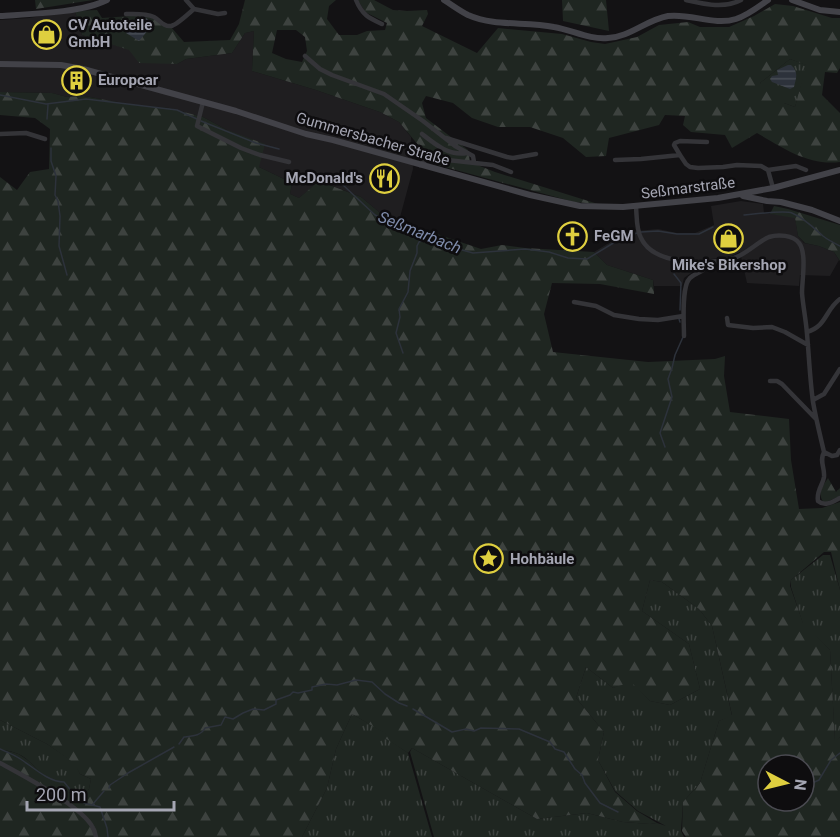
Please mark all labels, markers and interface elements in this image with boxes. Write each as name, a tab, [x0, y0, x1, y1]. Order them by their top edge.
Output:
place label: CV Autoteile GmbH	[68, 16, 152, 51]
shop icon: CV Autoteile GmbH	[31, 18, 63, 50]
building icon: Europcar	[61, 64, 93, 96]
place label: Europcar	[98, 71, 159, 89]
street label: Gummersbacher Straße	[294, 108, 452, 170]
restaurant icon: McDonald's	[368, 162, 400, 194]
place label: McDonald's	[286, 169, 363, 187]
street label: Seßmarstraße	[640, 173, 736, 203]
water label: Seßmarbach	[376, 207, 464, 258]
church icon: FeGM	[557, 220, 589, 252]
shop icon: Mike's Bikershop	[713, 222, 745, 254]
place label: FeGM	[594, 227, 634, 245]
place label: Mike's Bikershop	[672, 256, 786, 274]
place icon: Hohbäule	[473, 543, 505, 575]
place label: Hohbäule	[510, 550, 574, 568]
north arrow	[756, 753, 816, 813]
scale bar	[27, 774, 174, 812]
text: N	[790, 778, 811, 792]
text: 200 m	[36, 784, 87, 805]

